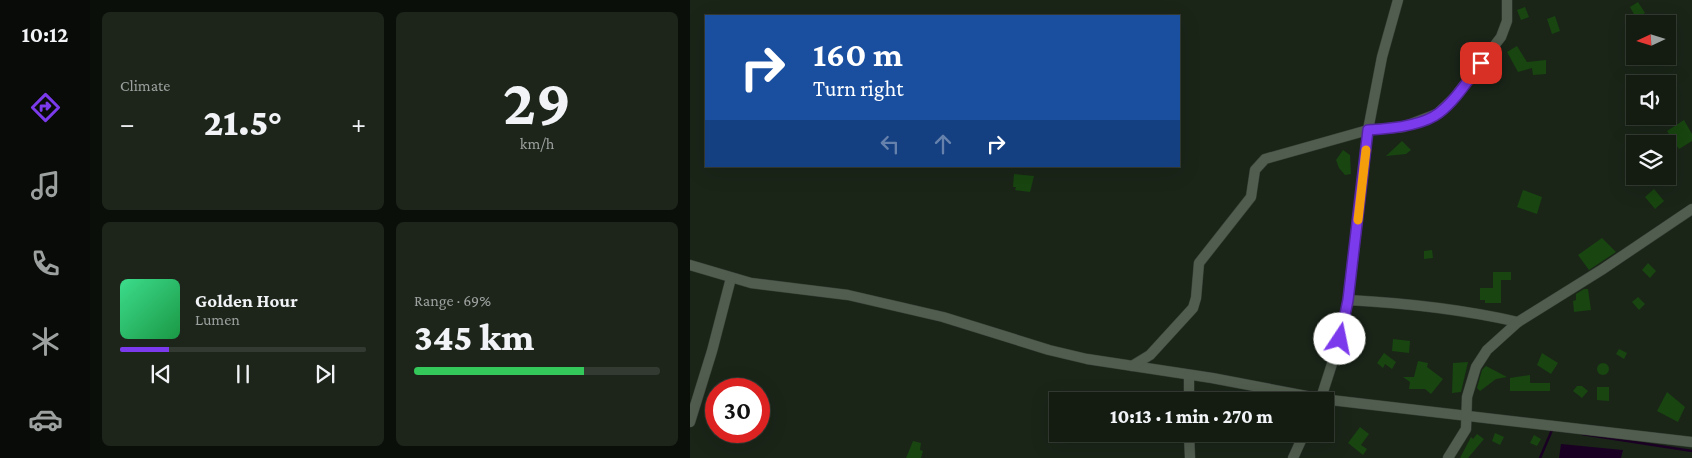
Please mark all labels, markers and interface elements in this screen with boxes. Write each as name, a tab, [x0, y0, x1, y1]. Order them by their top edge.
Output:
north arrow	[1626, 15, 1676, 65]
map controls	[1626, 15, 1676, 185]
text: 10:12	[21, 22, 69, 47]
icon: right	[730, 35, 795, 100]
text: 160 m	[813, 35, 903, 74]
pin	[1460, 42, 1502, 84]
icon: arrive	[1467, 49, 1495, 77]
text: 29	[503, 66, 571, 138]
button: sound	[1626, 75, 1676, 125]
text: Turn right	[813, 76, 904, 101]
text: Climate	[120, 77, 170, 94]
icon: directions	[28, 90, 63, 125]
text: 21.5°	[203, 101, 283, 143]
text: −	[120, 108, 135, 139]
text: +	[351, 108, 366, 139]
icon: left	[876, 130, 904, 158]
icon: ahead	[929, 130, 957, 158]
icon: right	[982, 130, 1010, 158]
text: km/h	[520, 135, 554, 152]
button: layers	[1626, 135, 1676, 185]
icon: music	[28, 168, 63, 203]
icon: phone	[28, 246, 63, 281]
text: Golden Hour	[195, 290, 298, 311]
text: Range · 69%	[414, 292, 491, 309]
text: Lumen	[195, 311, 240, 328]
position arrow	[1313, 312, 1365, 364]
text: 345 km	[414, 316, 534, 358]
icon: climate	[28, 324, 63, 359]
icon: previous	[147, 360, 175, 388]
icon: pause	[229, 360, 257, 388]
icon: next	[311, 360, 339, 388]
speed limit sign: 30	[705, 378, 770, 443]
icon: car	[28, 402, 63, 437]
text: 10:13 · 1 min · 270 m	[1110, 406, 1273, 427]

